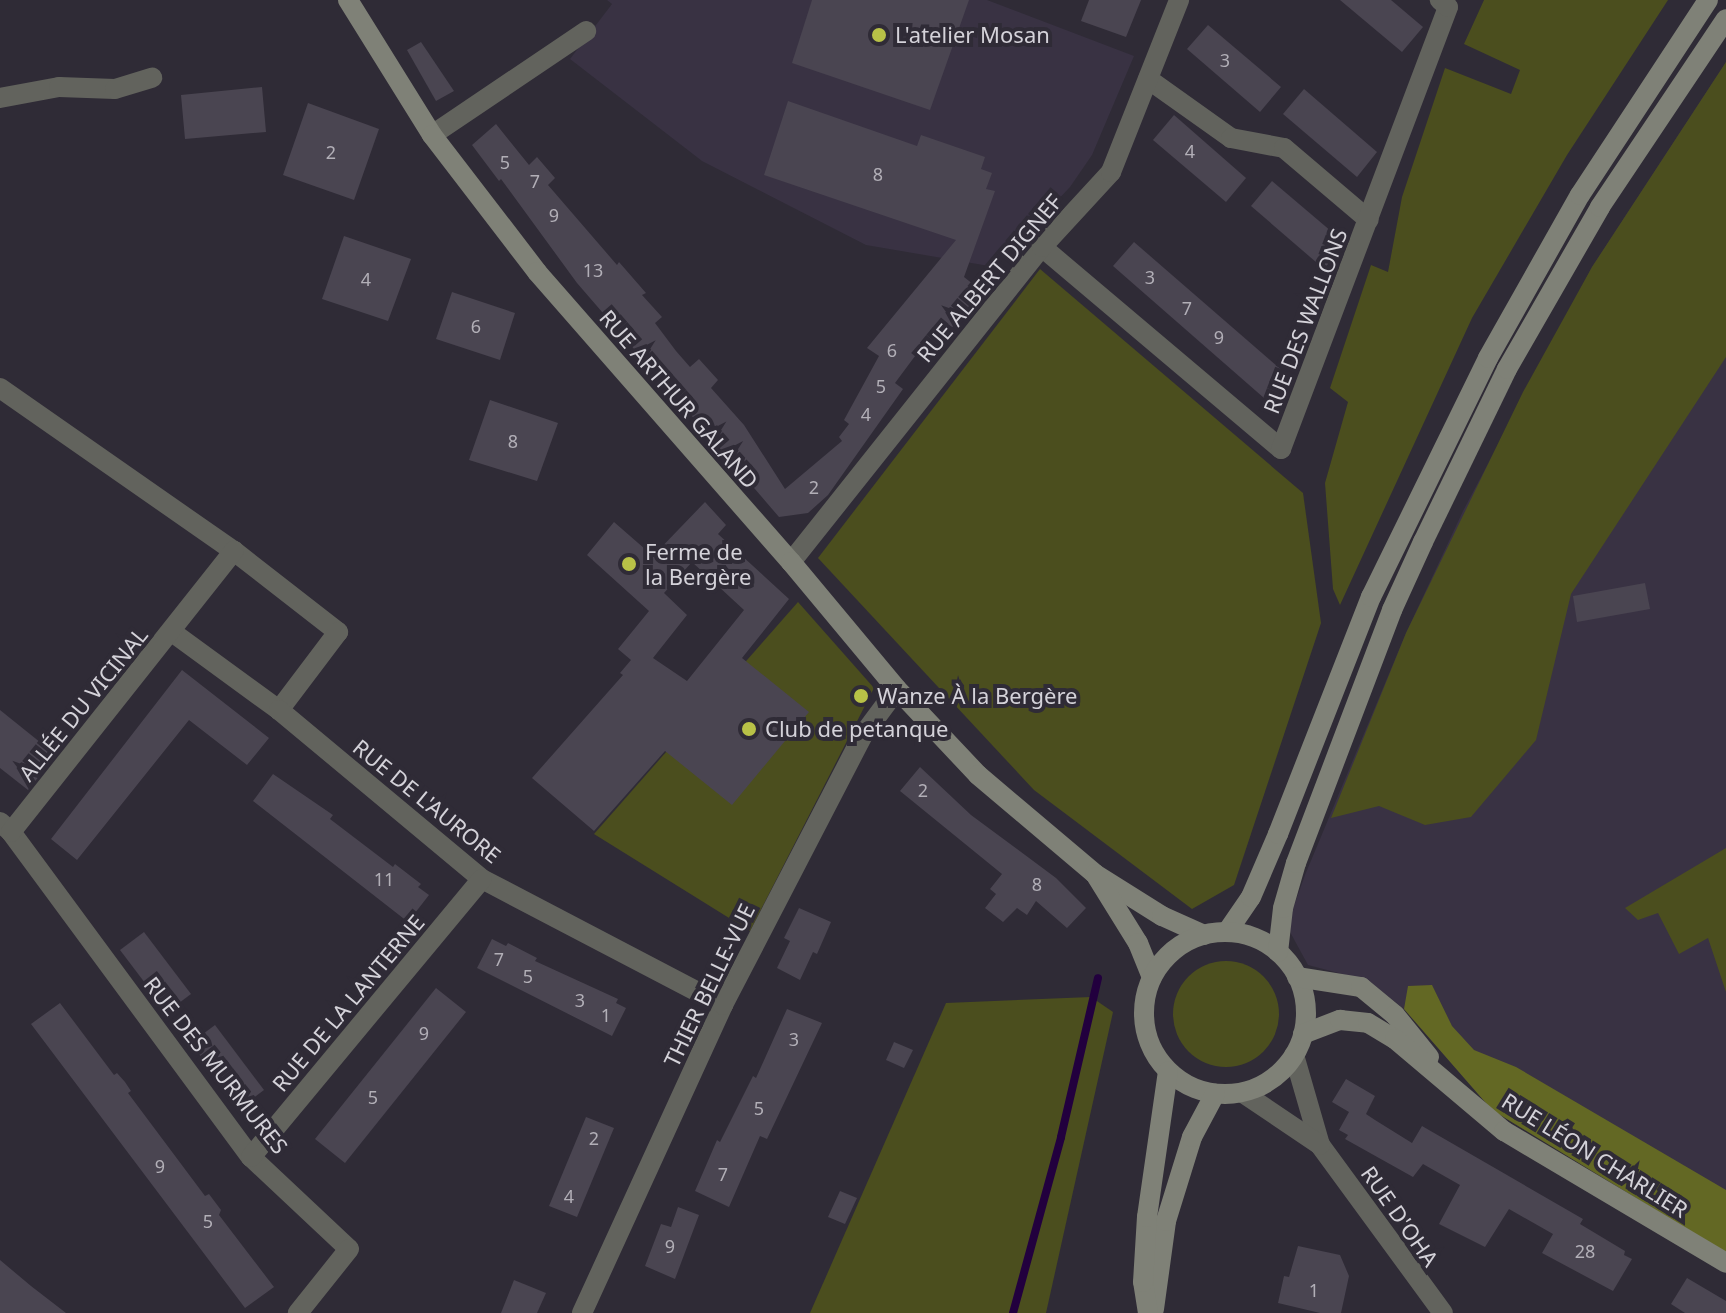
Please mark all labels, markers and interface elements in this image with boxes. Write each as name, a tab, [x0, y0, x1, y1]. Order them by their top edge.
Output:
place label: L'atelier Mosan	[895, 22, 1050, 48]
marker: L'atelier Mosan	[870, 26, 888, 44]
house number: 3	[1220, 49, 1230, 71]
house number: 4	[1185, 140, 1195, 162]
house number: 2	[326, 141, 336, 163]
house number: 5	[500, 151, 510, 173]
house number: 8	[873, 163, 883, 185]
house number: 7	[530, 170, 540, 192]
street label: RUE ALBERT DIGNEF	[911, 189, 1067, 367]
house number: 9	[549, 204, 559, 226]
street label: RUE DES WALLONS	[1258, 225, 1352, 417]
house number: 13	[583, 259, 603, 281]
house number: 3	[1145, 266, 1155, 288]
house number: 4	[361, 268, 371, 290]
house number: 7	[1182, 297, 1192, 319]
street label: RUE ARTHUR GALAND	[594, 304, 764, 494]
house number: 6	[471, 315, 481, 337]
house number: 9	[1214, 326, 1224, 348]
house number: 6	[887, 339, 897, 361]
house number: 5	[876, 375, 886, 397]
house number: 4	[861, 403, 871, 425]
house number: 8	[508, 430, 518, 452]
house number: 2	[809, 476, 819, 498]
place label: Ferme de la Bergère	[645, 538, 751, 590]
marker: Ferme de la Bergère	[620, 555, 638, 573]
street label: ALLÉE DU VICINAL	[13, 622, 153, 786]
place label: Wanze À la Bergère	[877, 683, 1078, 709]
marker: Wanze À la Bergère	[852, 687, 870, 705]
place label: Club de petanque	[765, 716, 948, 742]
marker: Club de petanque	[740, 720, 758, 738]
street label: RUE DE L'AURORE	[348, 734, 506, 868]
house number: 2	[918, 779, 928, 801]
house number: 11	[374, 868, 394, 890]
house number: 8	[1032, 873, 1042, 895]
street label: THIER BELLE-VUE	[658, 899, 760, 1071]
street label: RUE DE LA LANTERNE	[266, 909, 430, 1097]
house number: 7	[494, 948, 504, 970]
house number: 5	[523, 965, 533, 987]
street label: RUE DES MURMURES	[139, 971, 293, 1159]
house number: 3	[575, 989, 585, 1011]
house number: 1	[601, 1004, 611, 1026]
house number: 9	[419, 1022, 429, 1044]
house number: 3	[789, 1028, 799, 1050]
house number: 5	[368, 1086, 378, 1108]
street label: RUE LÉON CHARLIER	[1497, 1087, 1693, 1223]
house number: 5	[754, 1097, 764, 1119]
house number: 2	[589, 1127, 599, 1149]
house number: 9	[155, 1155, 165, 1177]
street label: RUE D'OHA	[1356, 1161, 1444, 1271]
house number: 7	[718, 1163, 728, 1185]
house number: 4	[564, 1185, 574, 1207]
house number: 5	[203, 1210, 213, 1232]
house number: 9	[665, 1235, 675, 1257]
house number: 28	[1575, 1240, 1595, 1262]
house number: 1	[1309, 1279, 1319, 1301]

